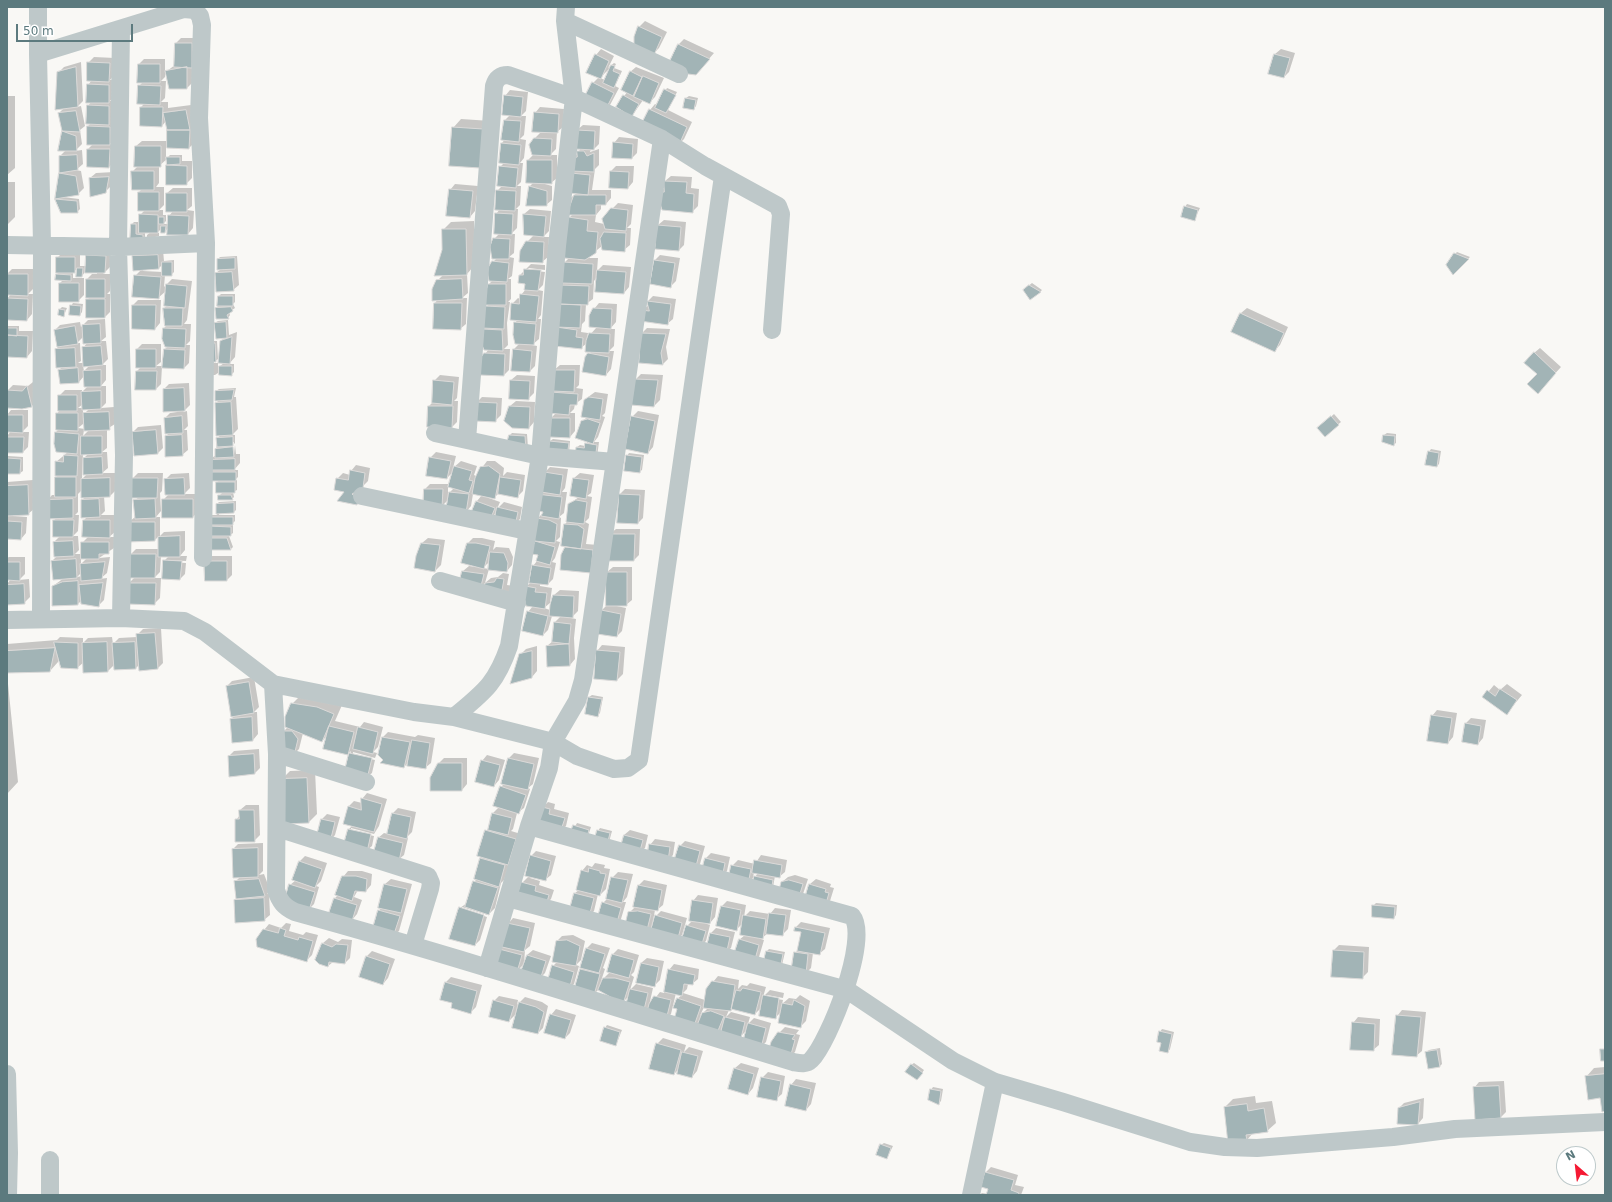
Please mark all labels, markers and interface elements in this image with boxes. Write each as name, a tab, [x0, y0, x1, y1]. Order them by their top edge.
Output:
scale bar	[18, 16, 135, 42]
text: 50 m	[23, 24, 54, 38]
north arrow	[1556, 1146, 1596, 1186]
text: N	[1563, 1148, 1578, 1164]

